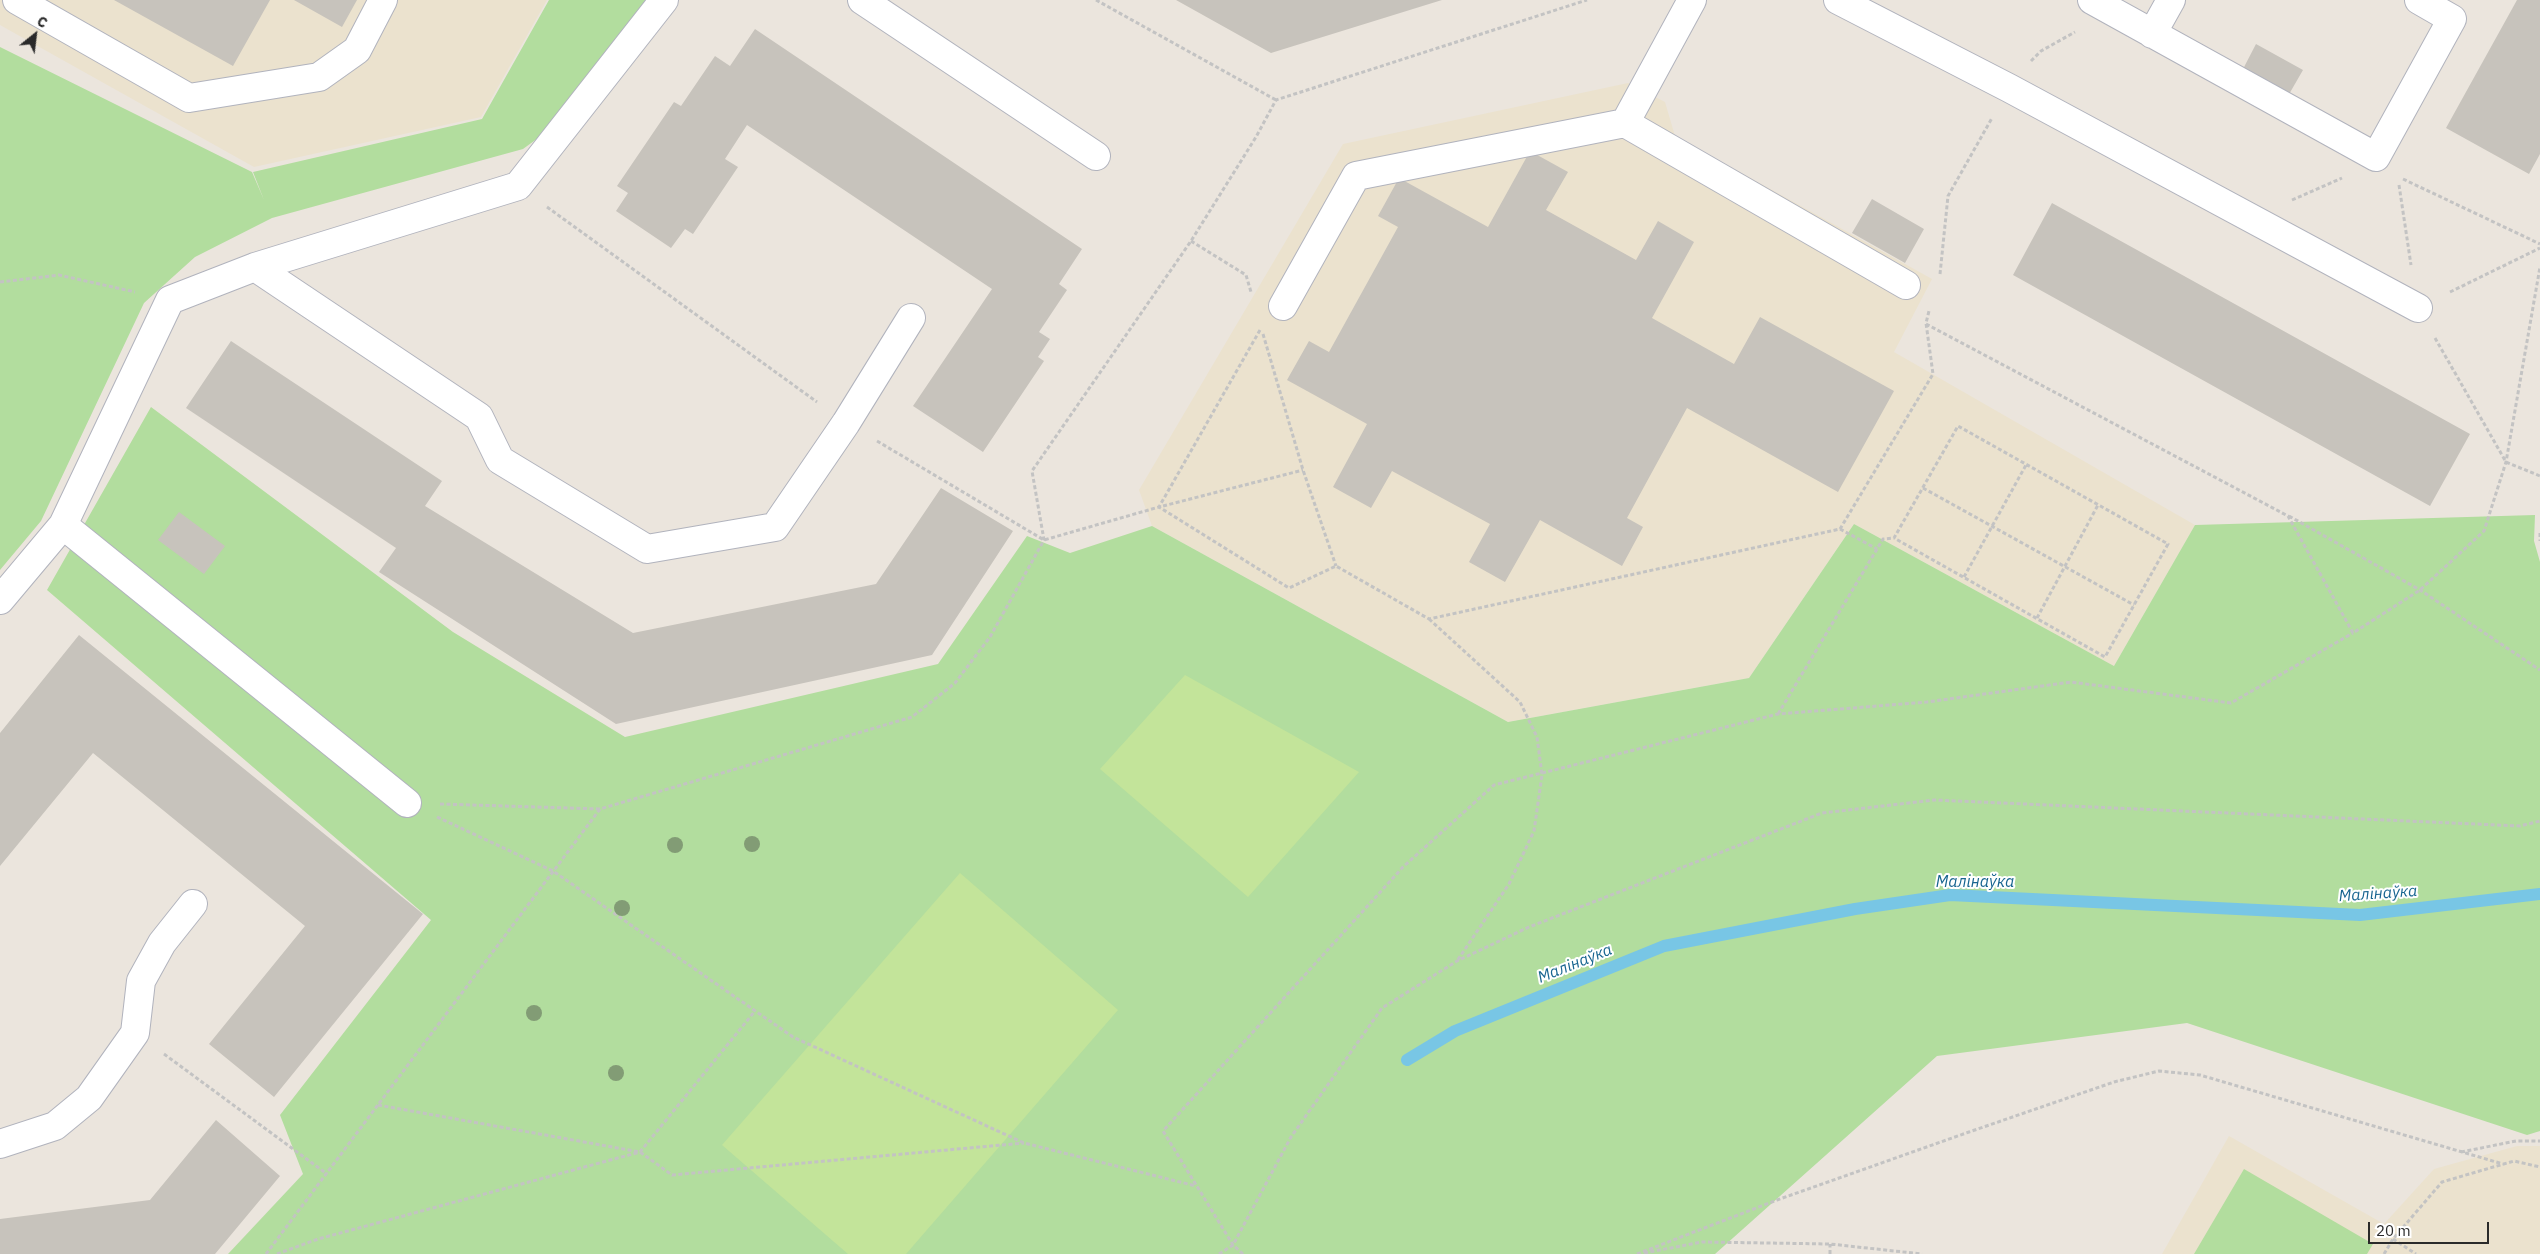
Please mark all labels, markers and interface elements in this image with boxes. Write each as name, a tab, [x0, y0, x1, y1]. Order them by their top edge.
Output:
north arrow	[10, 10, 60, 60]
text: С	[34, 12, 51, 32]
water label: Малінаўка	[1936, 872, 2014, 892]
water label: Малінаўка	[2338, 882, 2418, 906]
water label: Малінаўка	[1535, 940, 1615, 988]
scale bar	[2370, 1212, 2491, 1244]
text: 20 m	[2376, 1221, 2411, 1240]

